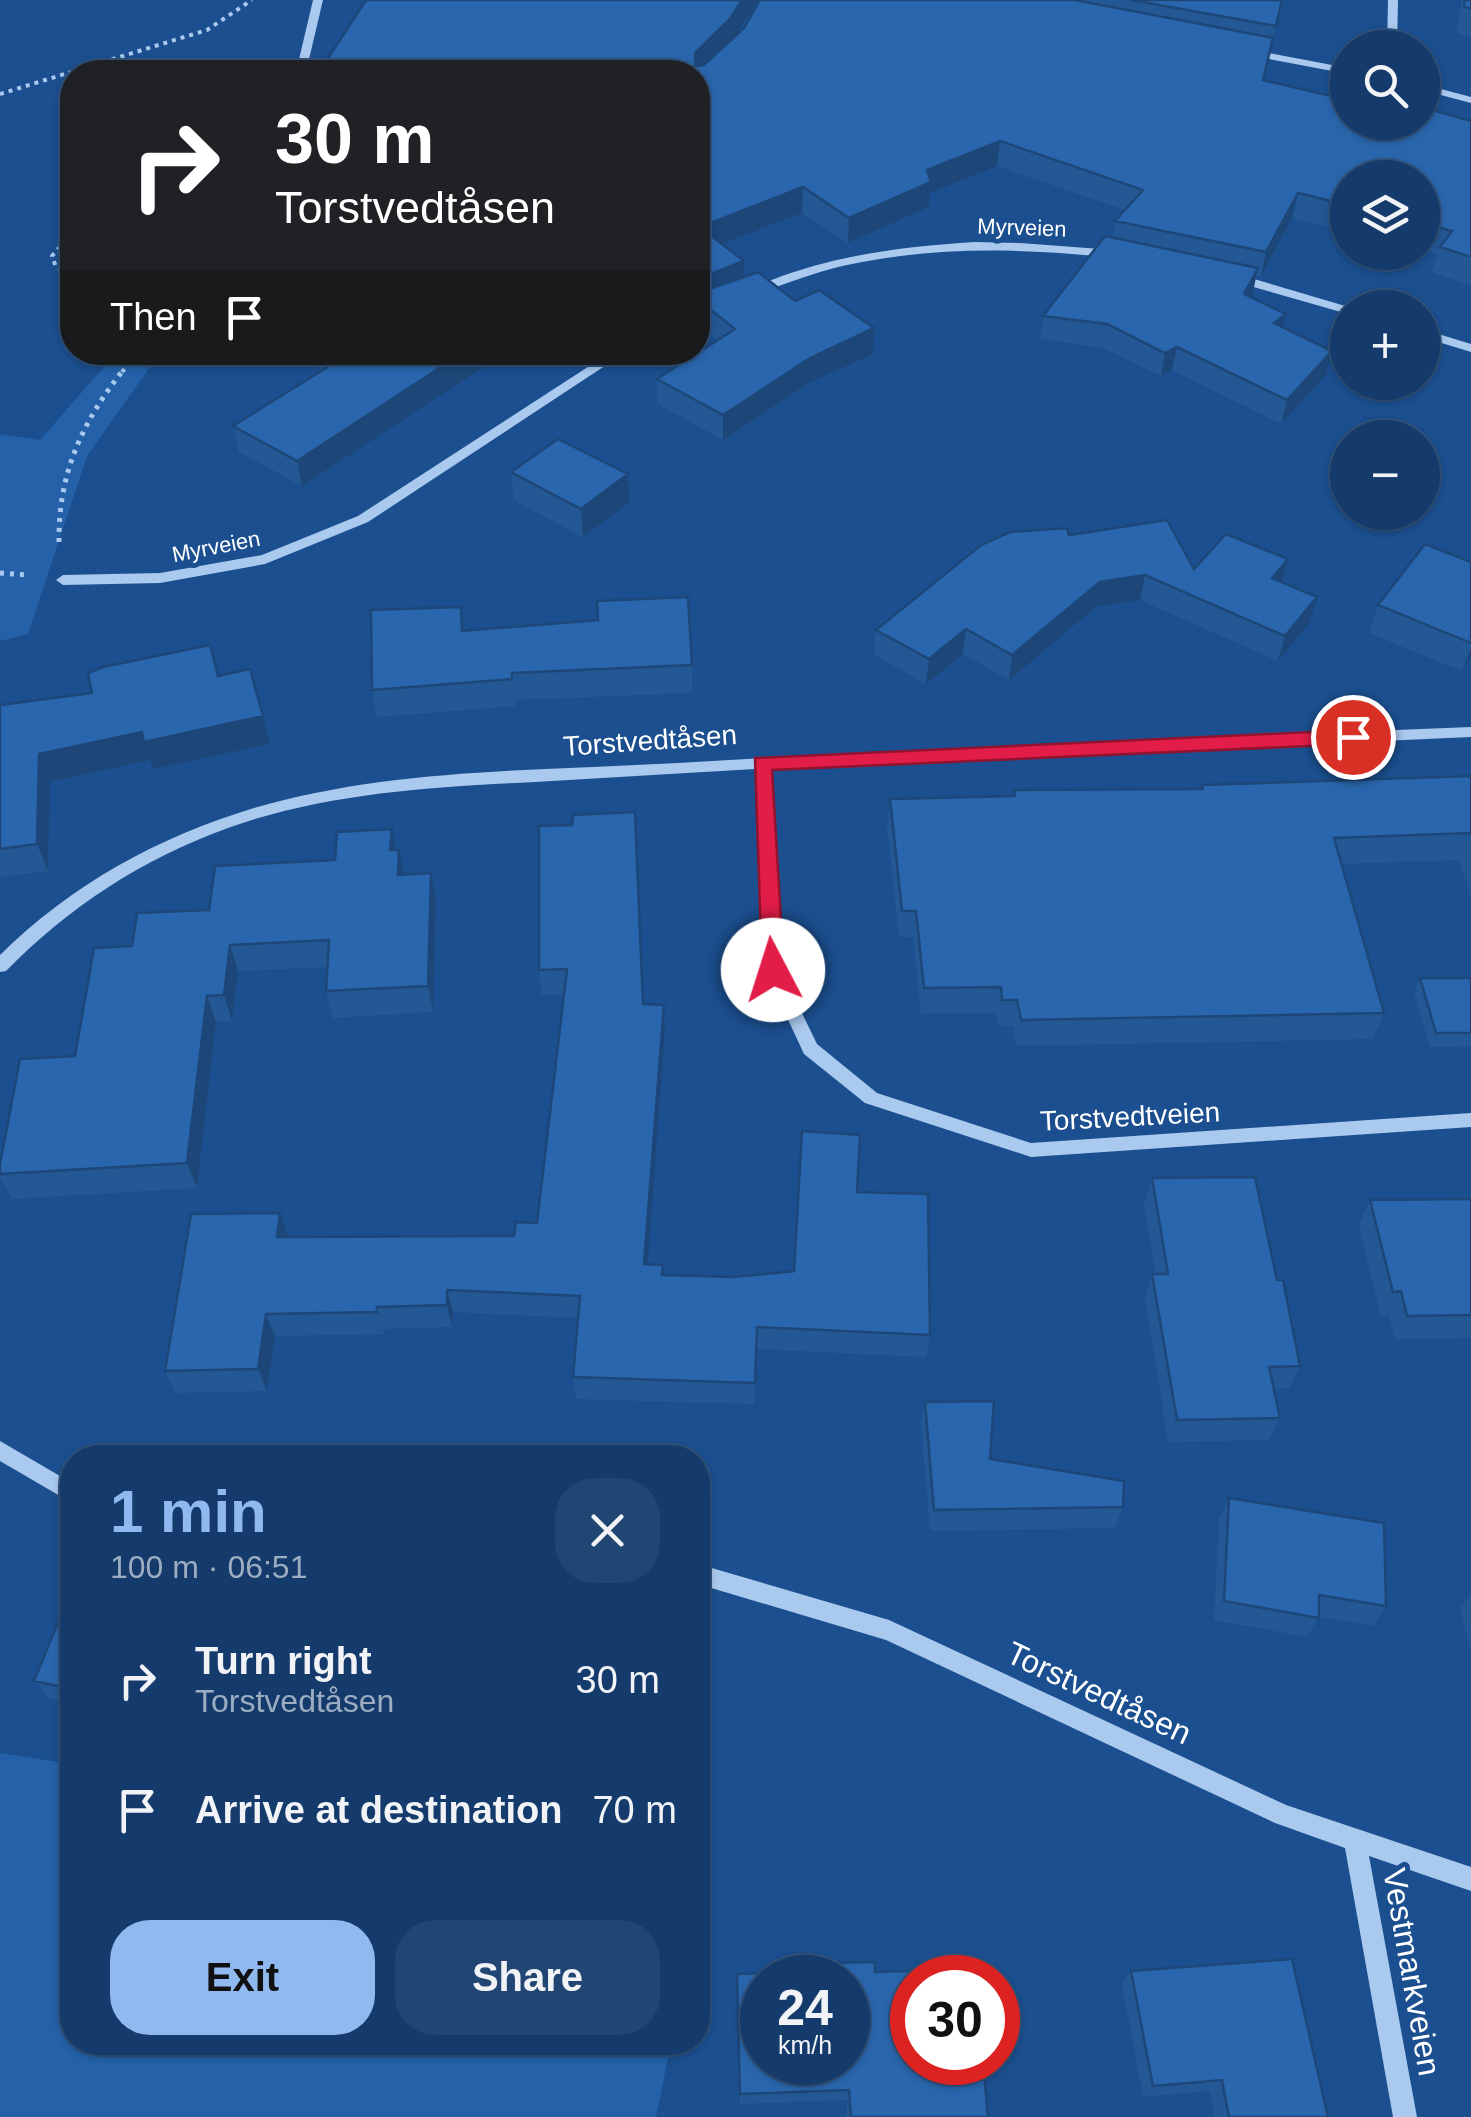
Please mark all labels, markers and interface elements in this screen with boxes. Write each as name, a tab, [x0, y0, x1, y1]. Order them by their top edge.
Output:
map controls	[1330, 30, 1440, 530]
button: search	[1330, 30, 1440, 140]
icon: right	[110, 100, 240, 230]
text: 30 m	[275, 100, 435, 178]
button: layers	[1330, 160, 1440, 270]
text: Torstvedtåsen	[275, 182, 555, 233]
street label: Myrveien	[977, 213, 1067, 242]
icon: arrive	[217, 290, 272, 345]
button: +	[1330, 290, 1440, 400]
text: Then	[110, 296, 197, 338]
button: −	[1330, 420, 1440, 530]
street label: Myrveien	[170, 526, 262, 567]
pin	[1311, 695, 1396, 780]
icon: arrive	[1326, 710, 1381, 765]
street label: Torstvedtåsen	[562, 719, 738, 762]
position arrow	[721, 918, 825, 1022]
street label: Torstvedtveien	[1039, 1096, 1221, 1137]
text: 1 min	[110, 1478, 267, 1545]
button: close	[555, 1478, 660, 1583]
text: 100 m · 06:51	[110, 1549, 307, 1585]
street label: Torstvedtåsen	[1001, 1635, 1197, 1751]
text: Turn right	[195, 1640, 372, 1682]
icon: right	[110, 1653, 165, 1708]
text: 30 m	[576, 1659, 660, 1701]
text: Torstvedtåsen	[195, 1683, 394, 1719]
icon: arrive	[110, 1783, 165, 1838]
text: Arrive at destination	[195, 1789, 562, 1831]
text: 70 m	[592, 1789, 677, 1831]
street label: Vestmarkveien	[1376, 1866, 1448, 2078]
button: Exit	[110, 1920, 375, 2035]
button: Share	[395, 1920, 660, 2035]
speed limit sign: 30	[890, 1955, 1020, 2085]
text: 24	[777, 1980, 833, 2036]
text: km/h	[778, 2031, 832, 2059]

